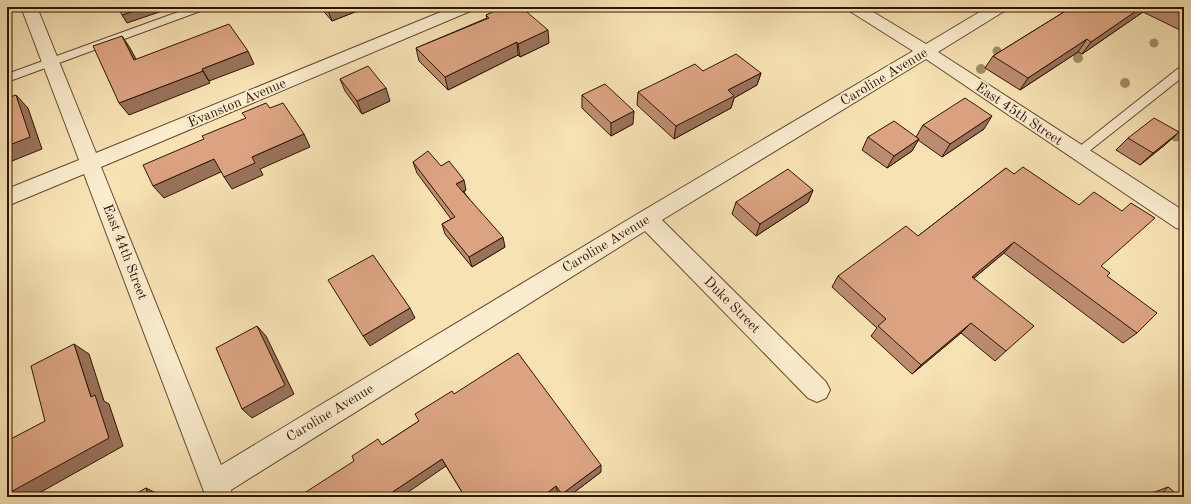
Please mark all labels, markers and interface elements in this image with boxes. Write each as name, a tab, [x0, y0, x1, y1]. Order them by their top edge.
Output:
street label: Caroline Avenue	[838, 46, 930, 108]
street label: Evanston Avenue	[186, 76, 288, 130]
street label: East 45th Street	[973, 80, 1065, 148]
street label: East 44th Street	[100, 202, 150, 302]
street label: Caroline Avenue	[560, 213, 652, 275]
street label: Duke Street	[701, 274, 763, 336]
street label: Caroline Avenue	[284, 382, 376, 444]

